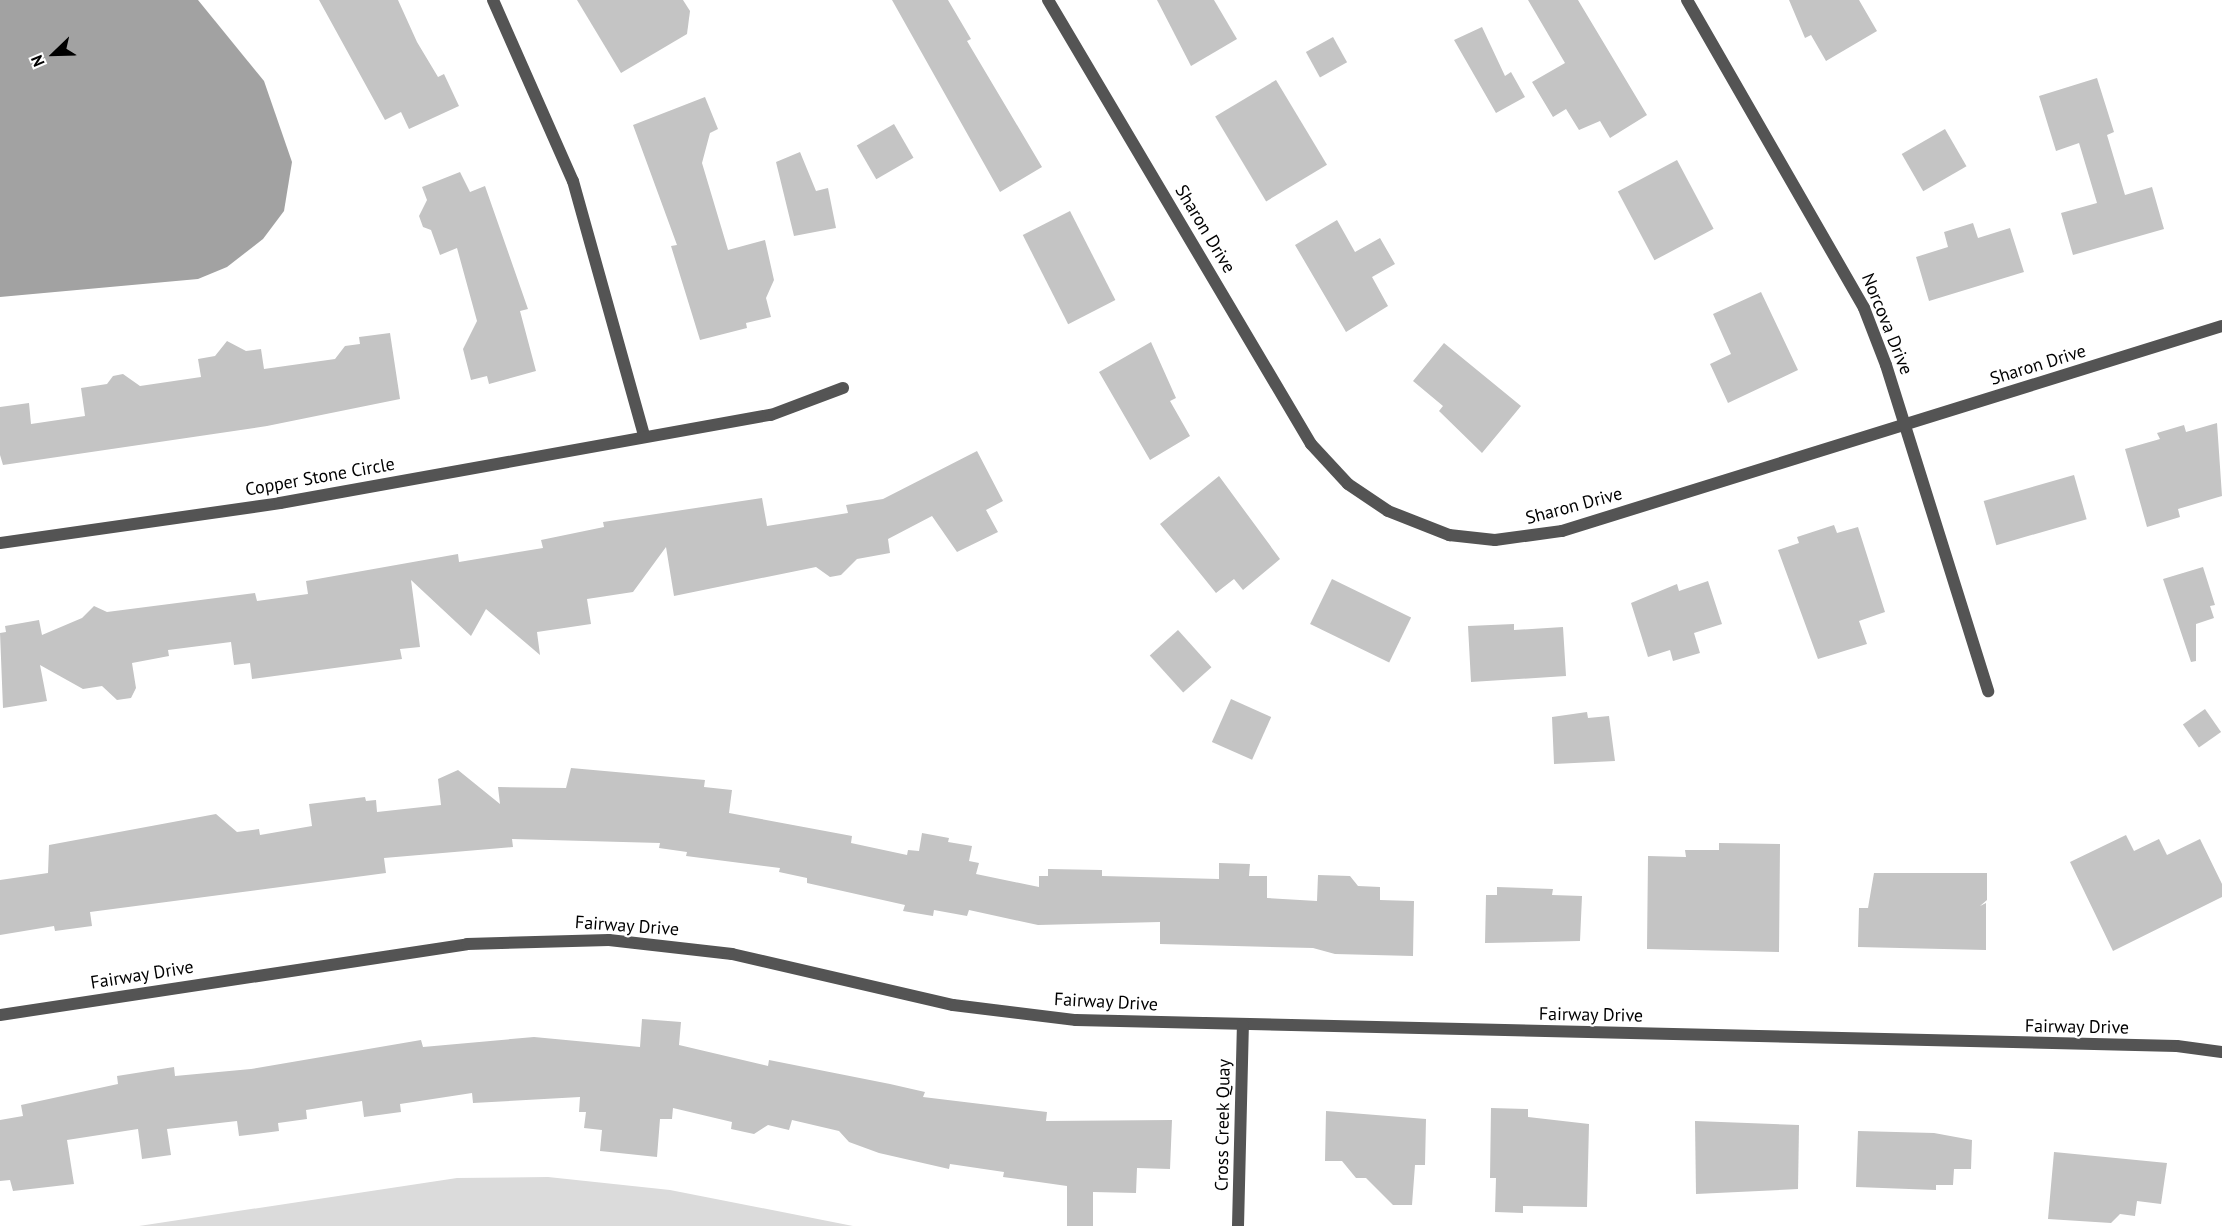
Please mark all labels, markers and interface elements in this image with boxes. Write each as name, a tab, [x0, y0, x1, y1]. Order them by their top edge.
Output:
north arrow	[24, 24, 84, 84]
text: N	[26, 52, 49, 70]
street label: Sharon Drive	[1170, 181, 1240, 277]
street label: Norcova Drive	[1857, 270, 1917, 378]
street label: Sharon Drive	[1987, 340, 2089, 390]
street label: Copper Stone Circle	[244, 453, 396, 501]
street label: Sharon Drive	[1523, 483, 1625, 529]
street label: Fairway Drive	[574, 912, 680, 940]
street label: Fairway Drive	[89, 956, 195, 994]
street label: Fairway Drive	[1053, 988, 1159, 1016]
street label: Fairway Drive	[1538, 1003, 1644, 1027]
street label: Fairway Drive	[2024, 1015, 2130, 1039]
street label: Cross Creek Quay	[1211, 1059, 1235, 1191]

